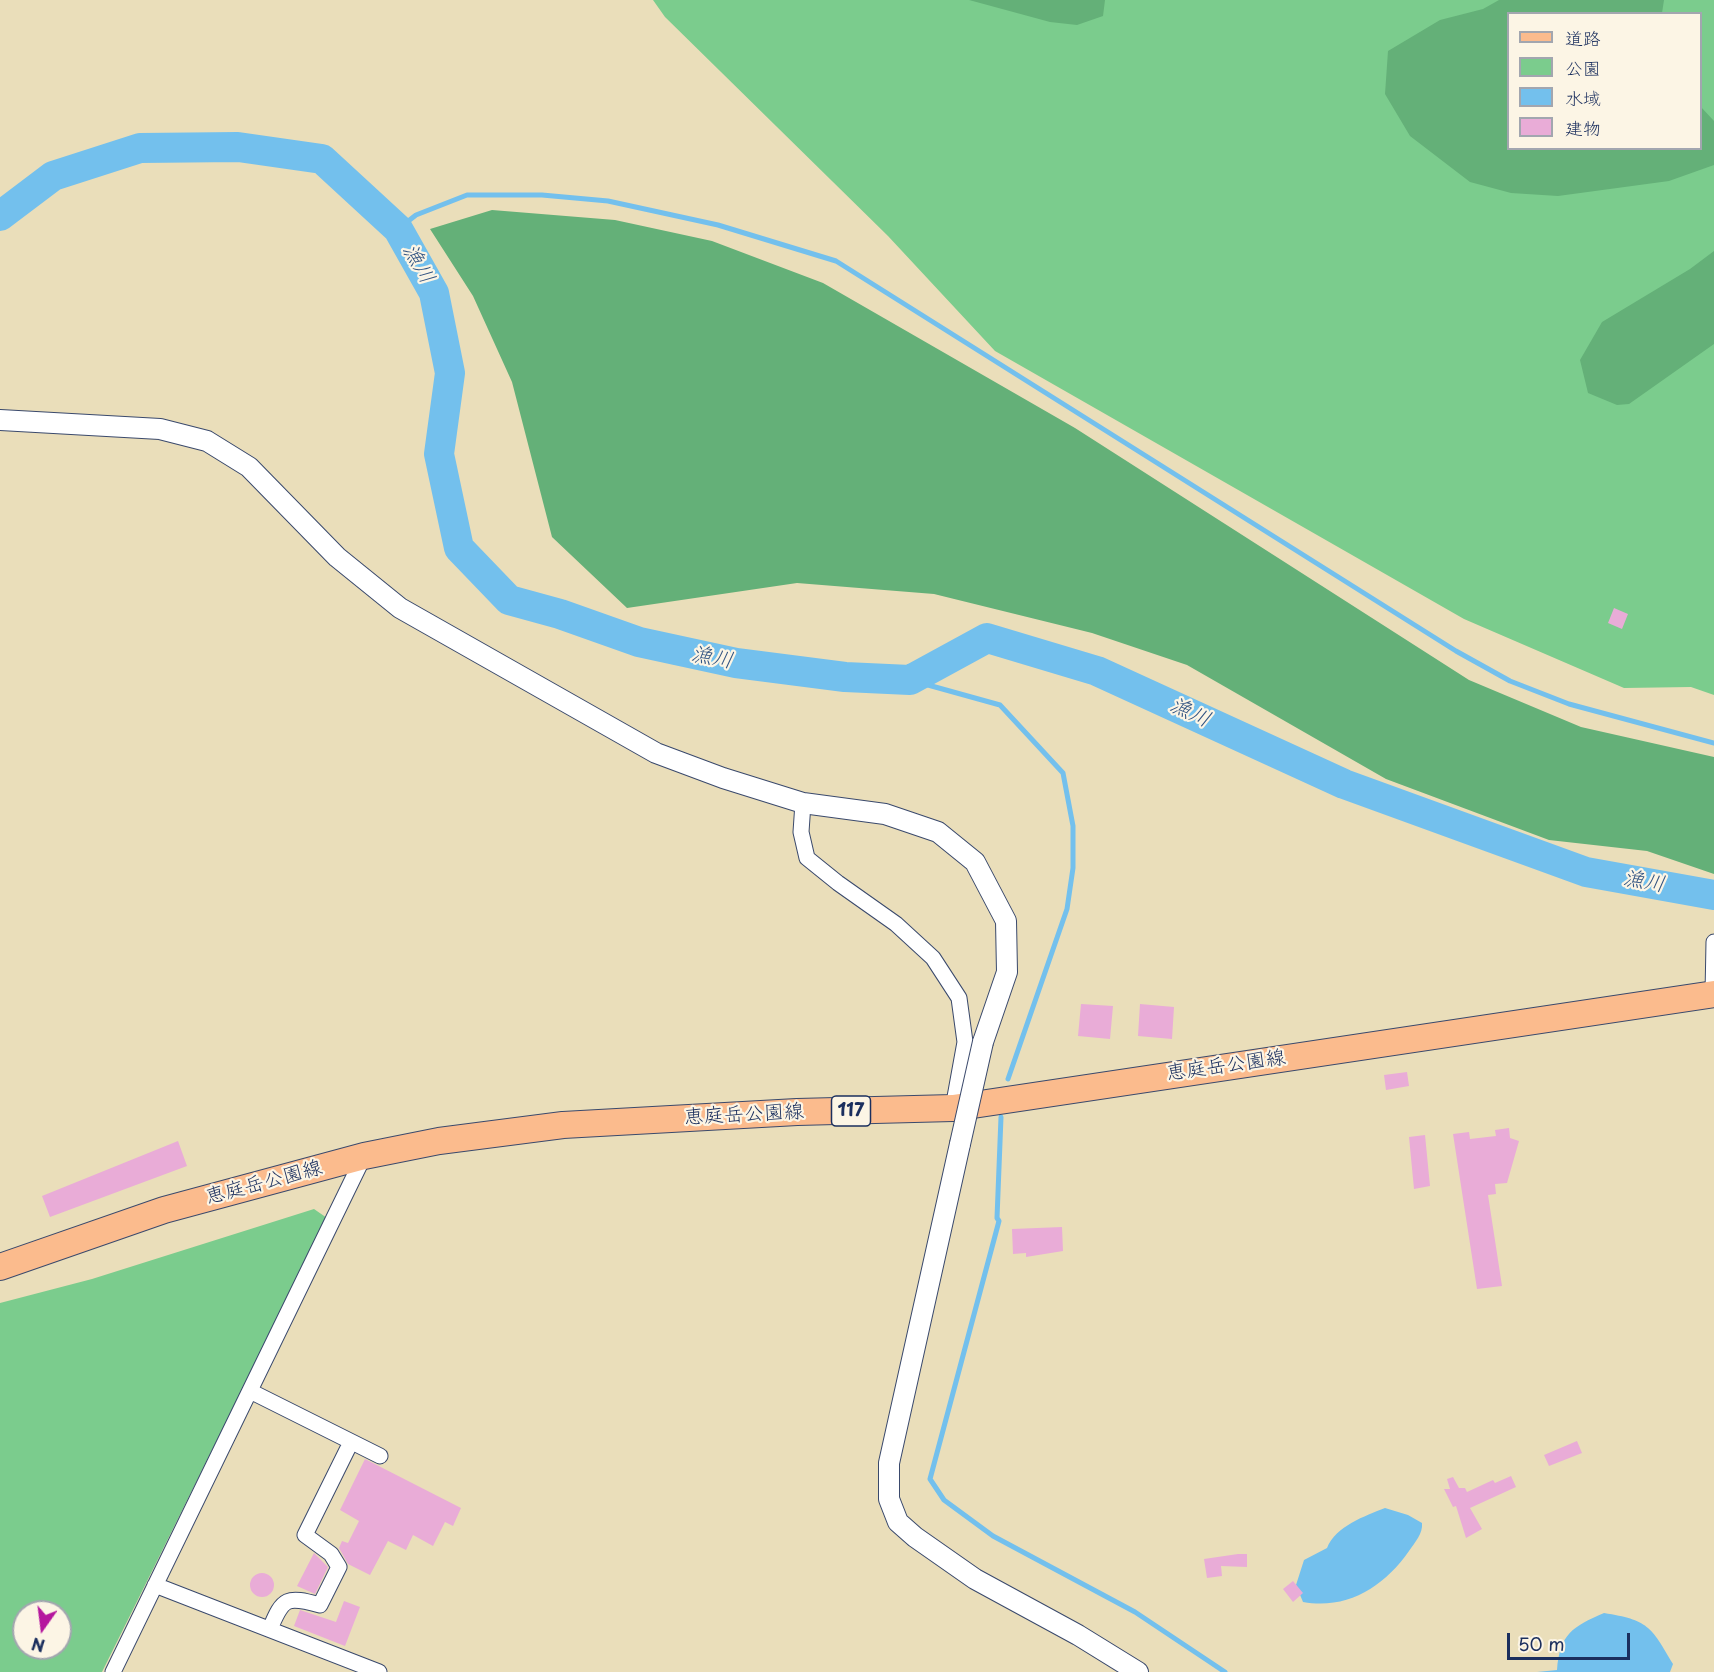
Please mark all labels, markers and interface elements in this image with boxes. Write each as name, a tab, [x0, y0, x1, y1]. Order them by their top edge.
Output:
legend	[1507, 12, 1702, 150]
text: 道路	[1565, 24, 1601, 51]
text: 公園	[1565, 54, 1601, 81]
text: 水域	[1565, 84, 1601, 111]
text: 建物	[1565, 114, 1601, 141]
water label: 漁川	[397, 240, 439, 288]
water label: 漁川	[689, 642, 735, 674]
water label: 漁川	[1166, 693, 1214, 733]
water label: 漁川	[1621, 866, 1667, 898]
street label: 恵庭岳公園線	[1165, 1046, 1287, 1086]
road number: 117	[832, 1096, 870, 1126]
street label: 恵庭岳公園線	[683, 1100, 805, 1130]
street label: 恵庭岳公園線	[203, 1156, 325, 1210]
north arrow	[12, 1600, 72, 1660]
scale bar	[1510, 1621, 1633, 1659]
text: 50 m	[1518, 1630, 1565, 1657]
text: N	[29, 1632, 47, 1659]

